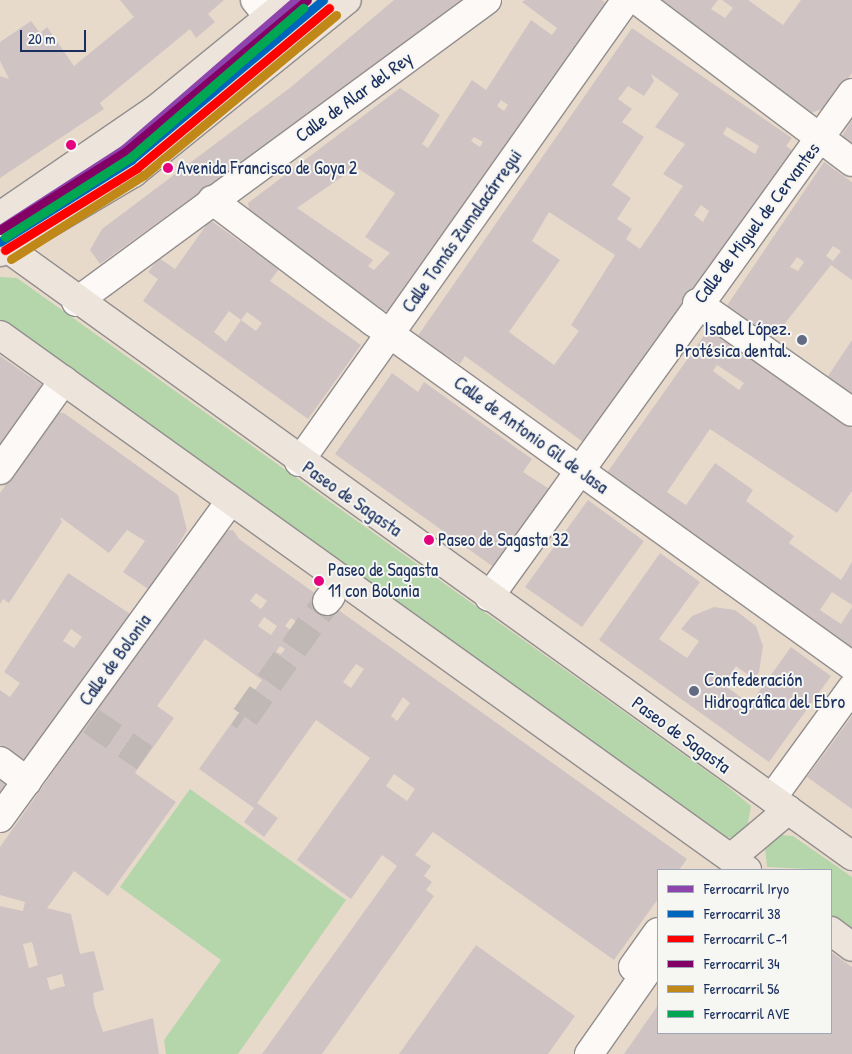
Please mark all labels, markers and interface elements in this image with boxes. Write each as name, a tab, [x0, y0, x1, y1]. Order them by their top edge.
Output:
scale bar	[22, 20, 89, 52]
text: 20 m	[28, 28, 55, 49]
street label: Calle de Alar del Rey	[291, 47, 417, 147]
street label: Calle de Miguel de Cervantes	[689, 138, 825, 308]
unlabelled marker	[66, 140, 76, 150]
street label: Calle Tomás Zumalacárregui	[397, 145, 527, 317]
place label: Avenida Francisco de Goya 2	[177, 157, 357, 179]
marker: Avenida Francisco de Goya 2	[163, 163, 173, 173]
place label: Isabel López. Protésica dental.	[675, 318, 791, 362]
marker: Isabel López. Protésica dental.	[795, 333, 809, 347]
street label: Calle de Antonio Gil de Jasa	[449, 371, 613, 499]
street label: Paseo de Sagasta	[298, 456, 406, 542]
place label: Paseo de Sagasta 32	[438, 529, 569, 551]
marker: Paseo de Sagasta 32	[424, 535, 434, 545]
place label: Paseo de Sagasta 11 con Bolonia	[328, 560, 438, 602]
marker: Paseo de Sagasta 11 con Bolonia	[314, 576, 324, 586]
street label: Calle de Bolonia	[74, 610, 156, 710]
place label: Confederación Hidrográfica del Ebro	[704, 669, 845, 713]
marker: Confederación Hidrográfica del Ebro	[688, 685, 700, 697]
street label: Paseo de Sagasta	[627, 692, 735, 778]
legend	[657, 869, 832, 1034]
text: Ferrocarril Iryo	[704, 878, 789, 899]
text: Ferrocarril 38	[704, 903, 780, 924]
text: Ferrocarril C-1	[704, 928, 787, 949]
text: Ferrocarril 34	[704, 953, 780, 974]
text: Ferrocarril 56	[704, 978, 780, 999]
text: Ferrocarril AVE	[704, 1003, 790, 1024]

